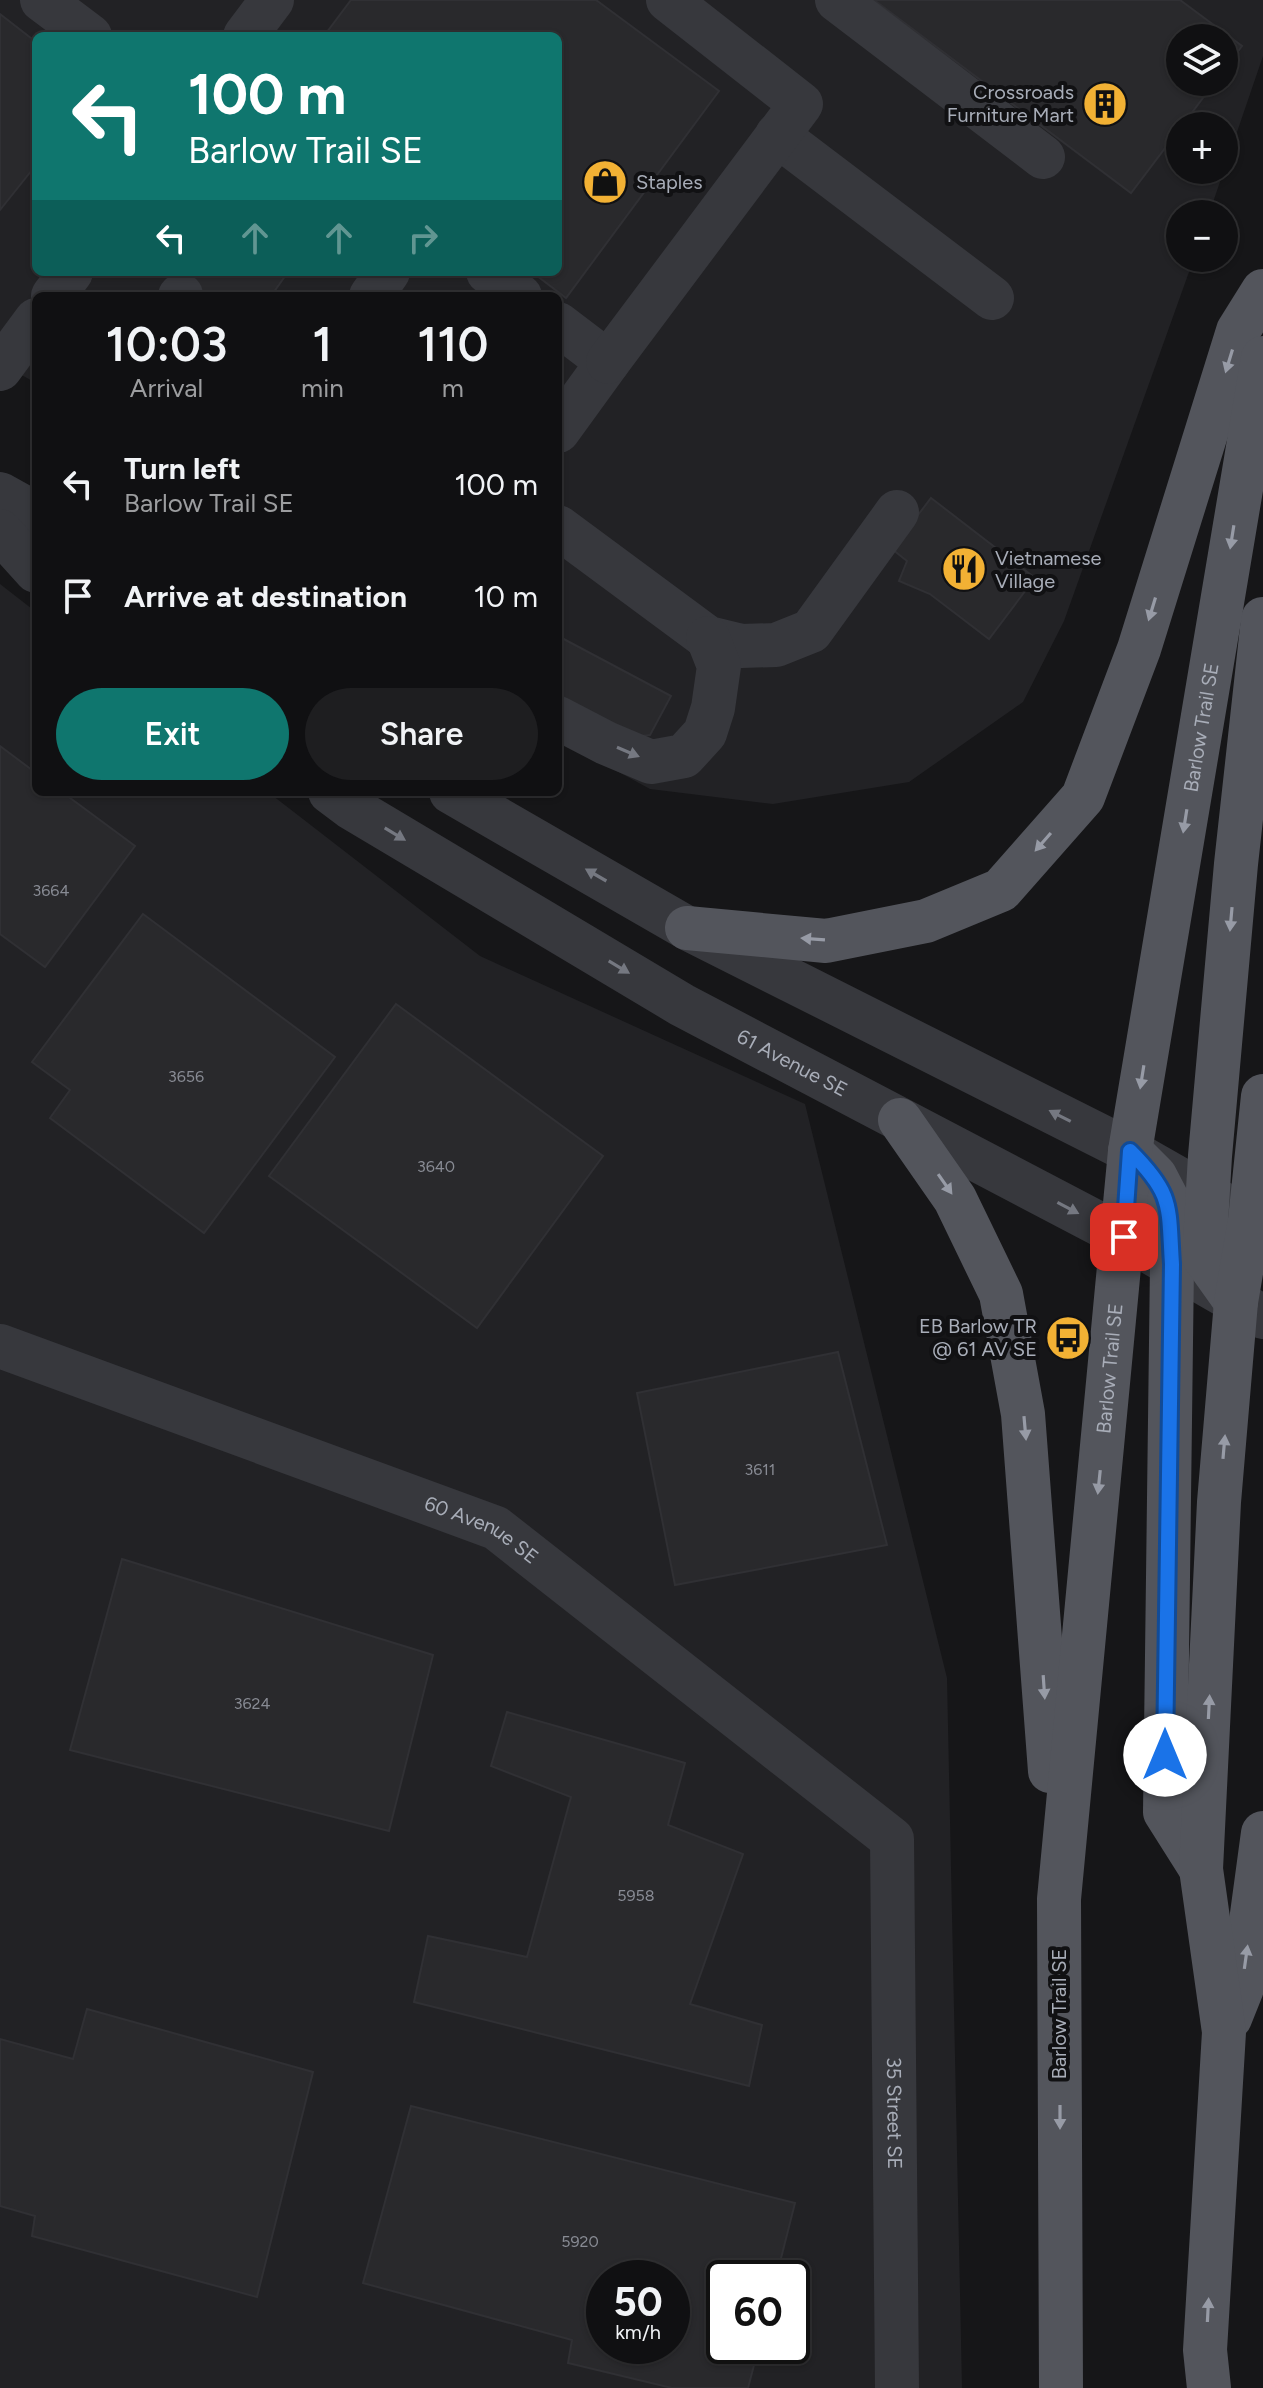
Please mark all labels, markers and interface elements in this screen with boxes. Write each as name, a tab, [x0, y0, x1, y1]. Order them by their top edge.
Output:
map controls	[1166, 24, 1238, 272]
button: layers	[1166, 24, 1238, 96]
text: 100 m	[188, 61, 346, 128]
icon: left	[56, 64, 160, 168]
place label: Crossroads Furniture Mart	[947, 80, 1074, 127]
building icon: Crossroads Furniture Mart	[1081, 80, 1129, 128]
button: +	[1166, 112, 1238, 184]
text: Barlow Trail SE	[188, 129, 423, 172]
shop icon: Staples	[581, 158, 629, 206]
place label: Staples	[636, 170, 702, 194]
button: −	[1166, 200, 1238, 272]
icon: left	[149, 216, 193, 260]
icon: ahead	[233, 216, 277, 260]
icon: ahead	[317, 216, 361, 260]
icon: right	[401, 216, 445, 260]
text: 10:03	[106, 315, 228, 373]
text: 1	[312, 315, 332, 373]
text: 110	[417, 315, 488, 373]
one-way arrow	[1222, 349, 1235, 373]
text: Arrival	[130, 372, 203, 404]
text: min	[301, 372, 344, 404]
text: m	[442, 372, 464, 404]
text: Turn left	[124, 450, 241, 487]
icon: left	[56, 462, 100, 506]
text: 100 m	[454, 466, 538, 503]
text: Barlow Trail SE	[124, 487, 294, 519]
one-way arrow	[1226, 524, 1238, 549]
restaurant icon: Vietnamese Village	[940, 545, 988, 593]
place label: Vietnamese Village	[995, 546, 1102, 593]
icon: arrive	[56, 574, 100, 618]
text: Arrive at destination	[124, 578, 407, 615]
text: 10 m	[473, 578, 538, 615]
one-way arrow	[1145, 597, 1158, 621]
street label: Barlow Trail SE	[1178, 661, 1224, 794]
button: Exit	[56, 688, 289, 780]
button: Share	[305, 688, 538, 780]
one-way arrow	[616, 745, 640, 758]
one-way arrow	[1178, 809, 1191, 834]
one-way arrow	[384, 827, 406, 841]
one-way arrow	[1035, 832, 1053, 851]
one-way arrow	[584, 868, 607, 882]
house number: 3664	[33, 881, 69, 900]
one-way arrow	[1224, 907, 1237, 932]
one-way arrow	[800, 932, 825, 945]
one-way arrow	[608, 960, 630, 974]
street label: 61 Avenue SE	[733, 1024, 851, 1102]
one-way arrow	[1136, 1065, 1148, 1090]
house number: 3656	[168, 1067, 204, 1086]
one-way arrow	[1049, 1110, 1072, 1123]
house number: 3640	[417, 1157, 455, 1176]
one-way arrow	[937, 1173, 952, 1194]
one-way arrow	[1057, 1202, 1080, 1215]
pin	[1090, 1203, 1158, 1271]
icon: arrive	[1102, 1215, 1146, 1259]
street label: Barlow Trail SE	[1091, 1302, 1127, 1435]
place label: EB Barlow TR @ 61 AV SE	[919, 1314, 1037, 1361]
bus stop icon: EB Barlow TR @ 61 AV SE	[1044, 1314, 1092, 1362]
one-way arrow	[1018, 1416, 1031, 1441]
one-way arrow	[1217, 1434, 1230, 1459]
house number: 3611	[745, 1460, 775, 1479]
one-way arrow	[1093, 1470, 1106, 1495]
street label: 60 Avenue SE	[421, 1491, 543, 1569]
one-way arrow	[1038, 1675, 1051, 1700]
house number: 3624	[234, 1694, 270, 1713]
one-way arrow	[1202, 1694, 1215, 1719]
position arrow	[1123, 1713, 1207, 1797]
house number: 5958	[617, 1886, 655, 1905]
one-way arrow	[1240, 1944, 1253, 1969]
street label: Barlow Trail SE	[1047, 1949, 1071, 2079]
street label: 35 Street SE	[882, 2057, 907, 2169]
one-way arrow	[1053, 2105, 1066, 2130]
house number: 5920	[561, 2232, 599, 2251]
speed limit sign: 60	[706, 2260, 810, 2364]
text: 50	[613, 2278, 663, 2326]
one-way arrow	[1202, 2297, 1215, 2322]
text: km/h	[615, 2320, 661, 2344]

